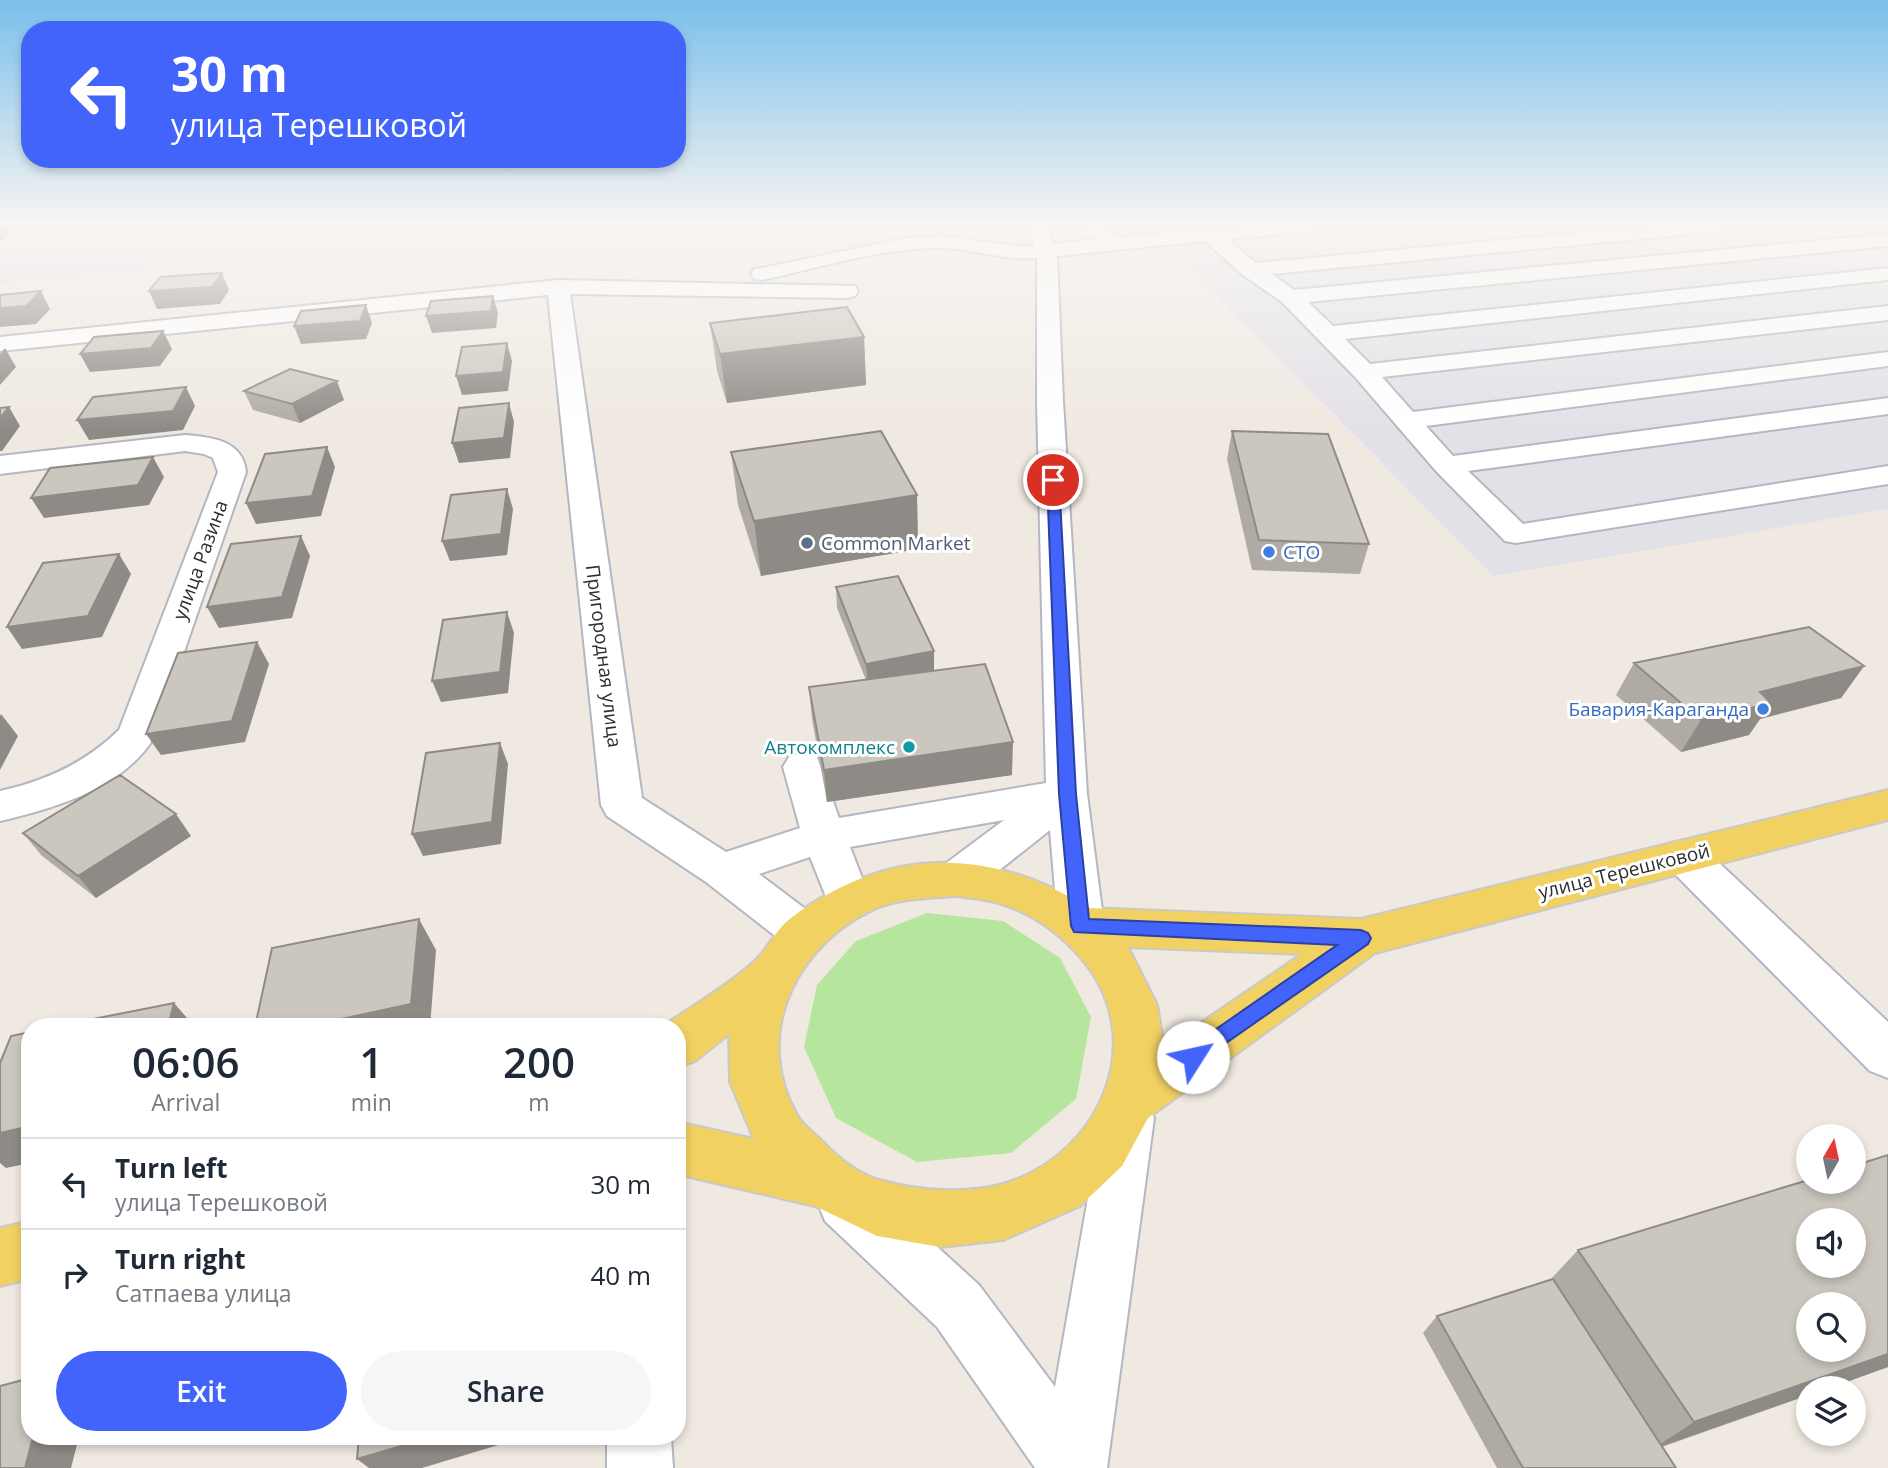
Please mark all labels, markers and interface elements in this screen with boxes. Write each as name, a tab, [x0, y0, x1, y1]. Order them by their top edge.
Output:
text: 30 m	[171, 40, 288, 106]
icon: left	[56, 49, 147, 140]
text: улица Терешковой	[171, 103, 467, 146]
pin	[1023, 450, 1083, 510]
icon: arrive	[1034, 461, 1072, 499]
street label: улица Разина	[166, 496, 234, 624]
place label: Common Market	[821, 530, 971, 556]
marker: Common Market	[799, 535, 815, 551]
place label: СТО	[1283, 539, 1320, 565]
marker: СТО	[1261, 544, 1277, 560]
street label: Пригородная улица	[580, 563, 628, 749]
place label: Бавария-Караганда	[1568, 696, 1749, 722]
marker: Бавария-Караганда	[1755, 701, 1771, 717]
place label: Автокомплекс	[764, 734, 895, 760]
marker: Автокомплекс	[901, 739, 917, 755]
street label: улица Терешковой	[1536, 837, 1712, 905]
position arrow	[1156, 1020, 1230, 1094]
text: 06:06	[132, 1033, 240, 1090]
text: 1	[359, 1033, 383, 1090]
text: 200	[503, 1033, 575, 1090]
text: Arrival	[151, 1086, 220, 1118]
text: min	[351, 1086, 392, 1118]
text: m	[528, 1086, 550, 1118]
north arrow	[1796, 1124, 1866, 1194]
map controls	[1796, 1124, 1866, 1446]
text: Turn left	[115, 1150, 227, 1186]
icon: left	[56, 1165, 94, 1203]
text: 30 m	[590, 1166, 651, 1202]
text: улица Терешковой	[115, 1186, 328, 1218]
button: sound	[1796, 1208, 1866, 1278]
text: Turn right	[115, 1241, 246, 1277]
icon: right	[56, 1256, 94, 1294]
text: 40 m	[590, 1257, 651, 1293]
text: Сатпаева улица	[115, 1277, 292, 1309]
button: search	[1796, 1292, 1866, 1362]
button: Exit	[56, 1351, 347, 1431]
button: Share	[361, 1351, 651, 1431]
button: layers	[1796, 1376, 1866, 1446]

